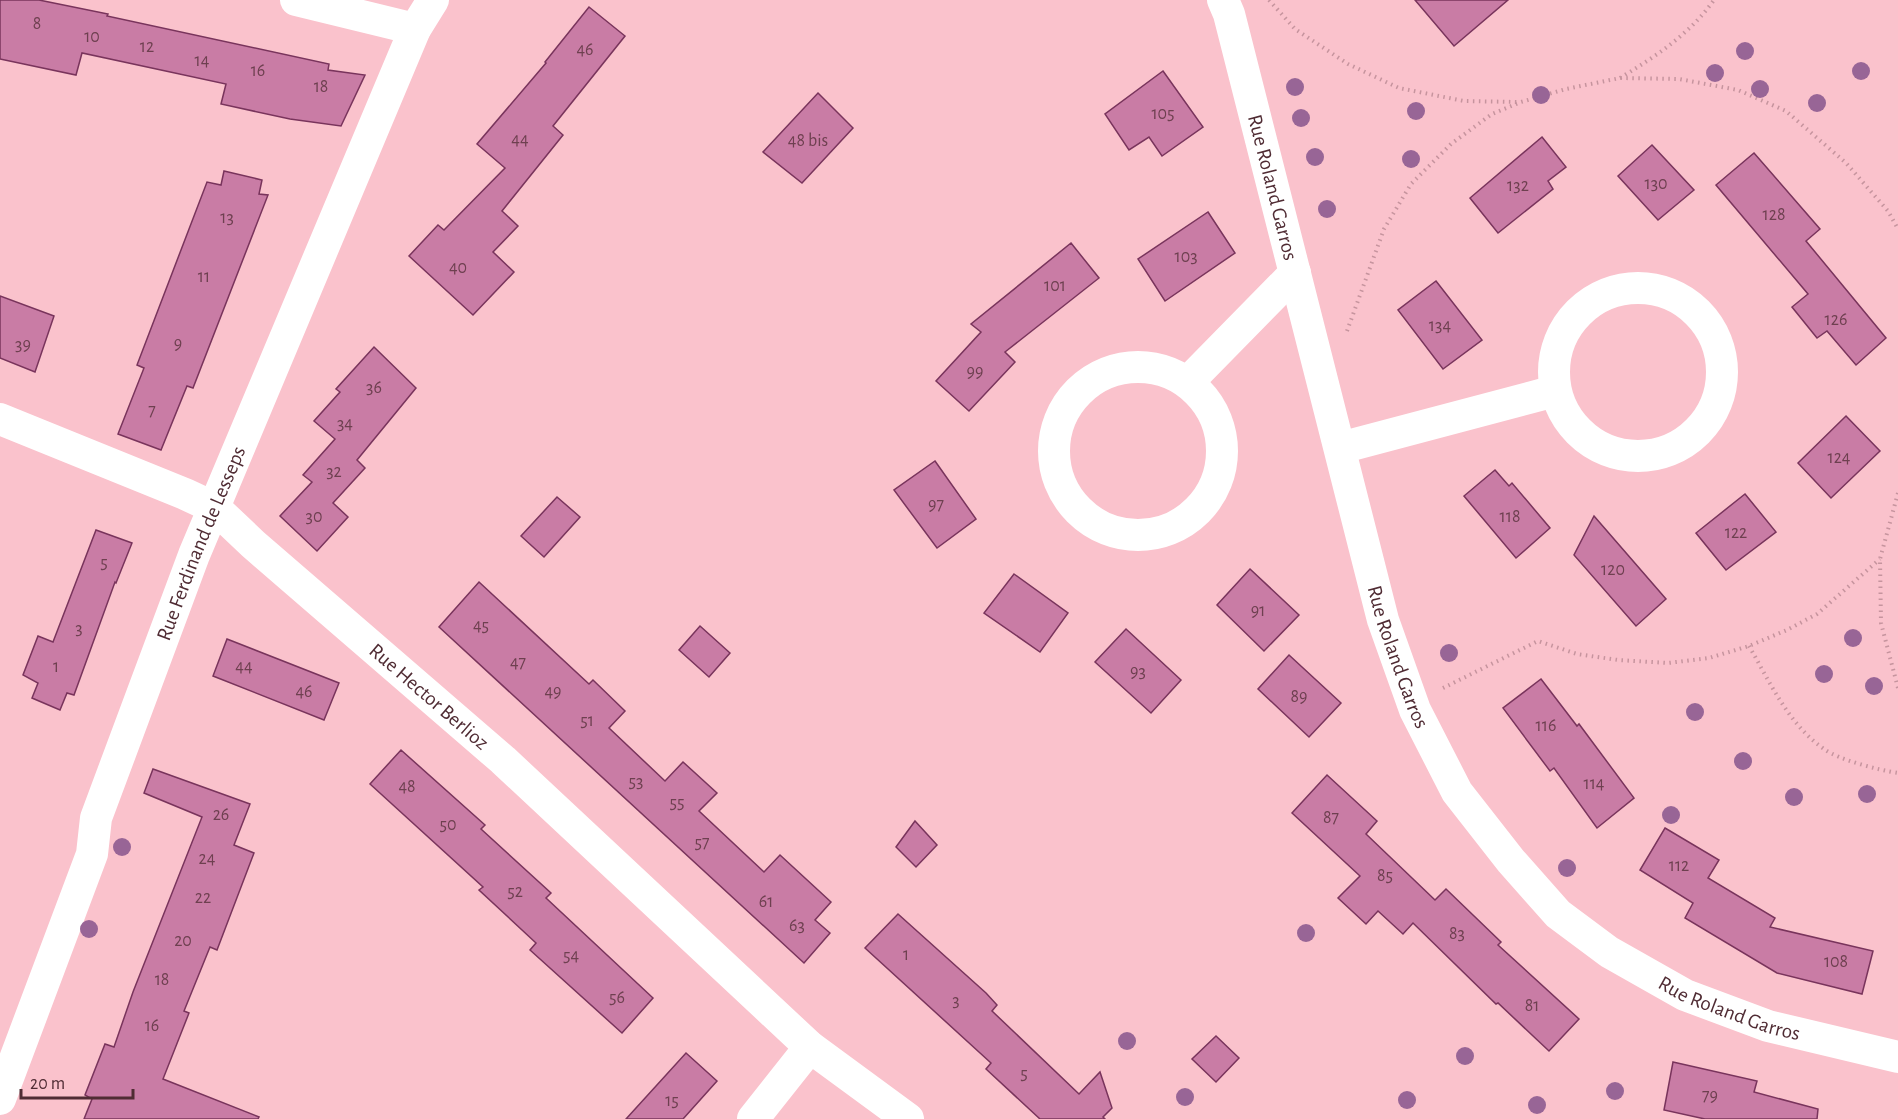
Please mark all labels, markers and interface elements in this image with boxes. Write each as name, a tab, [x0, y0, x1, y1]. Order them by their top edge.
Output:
house number: 8	[33, 15, 41, 33]
house number: 10	[84, 28, 100, 46]
house number: 12	[140, 38, 154, 56]
house number: 46	[576, 41, 594, 59]
house number: 14	[195, 52, 210, 70]
house number: 16	[251, 62, 265, 80]
house number: 18	[314, 78, 328, 96]
house number: 105	[1151, 105, 1175, 123]
street label: Rue Roland Garros	[1244, 112, 1301, 263]
house number: 44	[511, 131, 529, 149]
house number: 48 bis	[788, 132, 828, 150]
house number: 130	[1644, 175, 1668, 193]
house number: 132	[1507, 177, 1529, 195]
house number: 128	[1763, 206, 1785, 224]
house number: 13	[220, 209, 234, 227]
house number: 103	[1174, 248, 1198, 266]
house number: 40	[449, 259, 467, 277]
house number: 11	[198, 268, 210, 286]
house number: 101	[1044, 277, 1066, 295]
house number: 126	[1825, 311, 1847, 329]
house number: 134	[1429, 317, 1451, 335]
house number: 9	[174, 335, 182, 353]
house number: 39	[15, 336, 31, 354]
house number: 99	[967, 363, 983, 381]
house number: 36	[366, 379, 382, 397]
house number: 7	[148, 402, 156, 420]
house number: 34	[337, 415, 353, 433]
street label: Rue Ferdinand de Lesseps	[153, 443, 249, 643]
house number: 124	[1827, 449, 1851, 467]
house number: 32	[326, 463, 342, 481]
house number: 97	[928, 496, 944, 514]
house number: 30	[306, 508, 322, 526]
house number: 118	[1500, 508, 1520, 526]
house number: 122	[1725, 524, 1747, 542]
house number: 5	[100, 554, 108, 572]
house number: 120	[1601, 561, 1625, 579]
street label: Rue Roland Garros	[1364, 583, 1433, 732]
house number: 91	[1251, 602, 1265, 620]
house number: 45	[473, 617, 489, 635]
house number: 3	[75, 620, 83, 638]
street label: Rue Hector Berlioz	[365, 640, 493, 754]
house number: 47	[510, 654, 526, 672]
house number: 1	[53, 658, 59, 676]
house number: 44	[235, 658, 253, 676]
house number: 93	[1130, 663, 1146, 681]
house number: 46	[295, 683, 313, 701]
house number: 49	[544, 683, 562, 701]
house number: 89	[1291, 688, 1308, 706]
house number: 51	[580, 712, 594, 730]
house number: 116	[1536, 717, 1556, 735]
house number: 53	[629, 773, 643, 791]
house number: 114	[1583, 775, 1605, 793]
house number: 48	[398, 778, 416, 796]
house number: 55	[669, 794, 685, 812]
house number: 26	[213, 806, 229, 824]
house number: 87	[1323, 809, 1339, 827]
house number: 50	[439, 816, 457, 834]
house number: 57	[694, 834, 710, 852]
house number: 24	[199, 850, 216, 868]
house number: 112	[1669, 857, 1689, 875]
house number: 85	[1377, 867, 1393, 885]
house number: 52	[507, 883, 523, 901]
house number: 22	[195, 889, 211, 907]
house number: 61	[759, 893, 773, 911]
house number: 63	[789, 917, 805, 935]
house number: 83	[1449, 925, 1465, 943]
house number: 20	[174, 932, 192, 950]
house number: 1	[903, 946, 909, 964]
house number: 54	[563, 947, 579, 965]
house number: 108	[1824, 953, 1848, 971]
house number: 18	[155, 971, 169, 989]
street label: Rue Roland Garros	[1655, 972, 1802, 1044]
house number: 56	[609, 989, 625, 1007]
house number: 3	[952, 992, 960, 1010]
house number: 81	[1525, 997, 1539, 1015]
house number: 16	[145, 1017, 159, 1035]
scale bar	[21, 1062, 134, 1100]
house number: 5	[1020, 1065, 1028, 1083]
text: 20 m	[30, 1075, 65, 1093]
house number: 79	[1702, 1087, 1718, 1105]
house number: 15	[665, 1092, 679, 1110]

